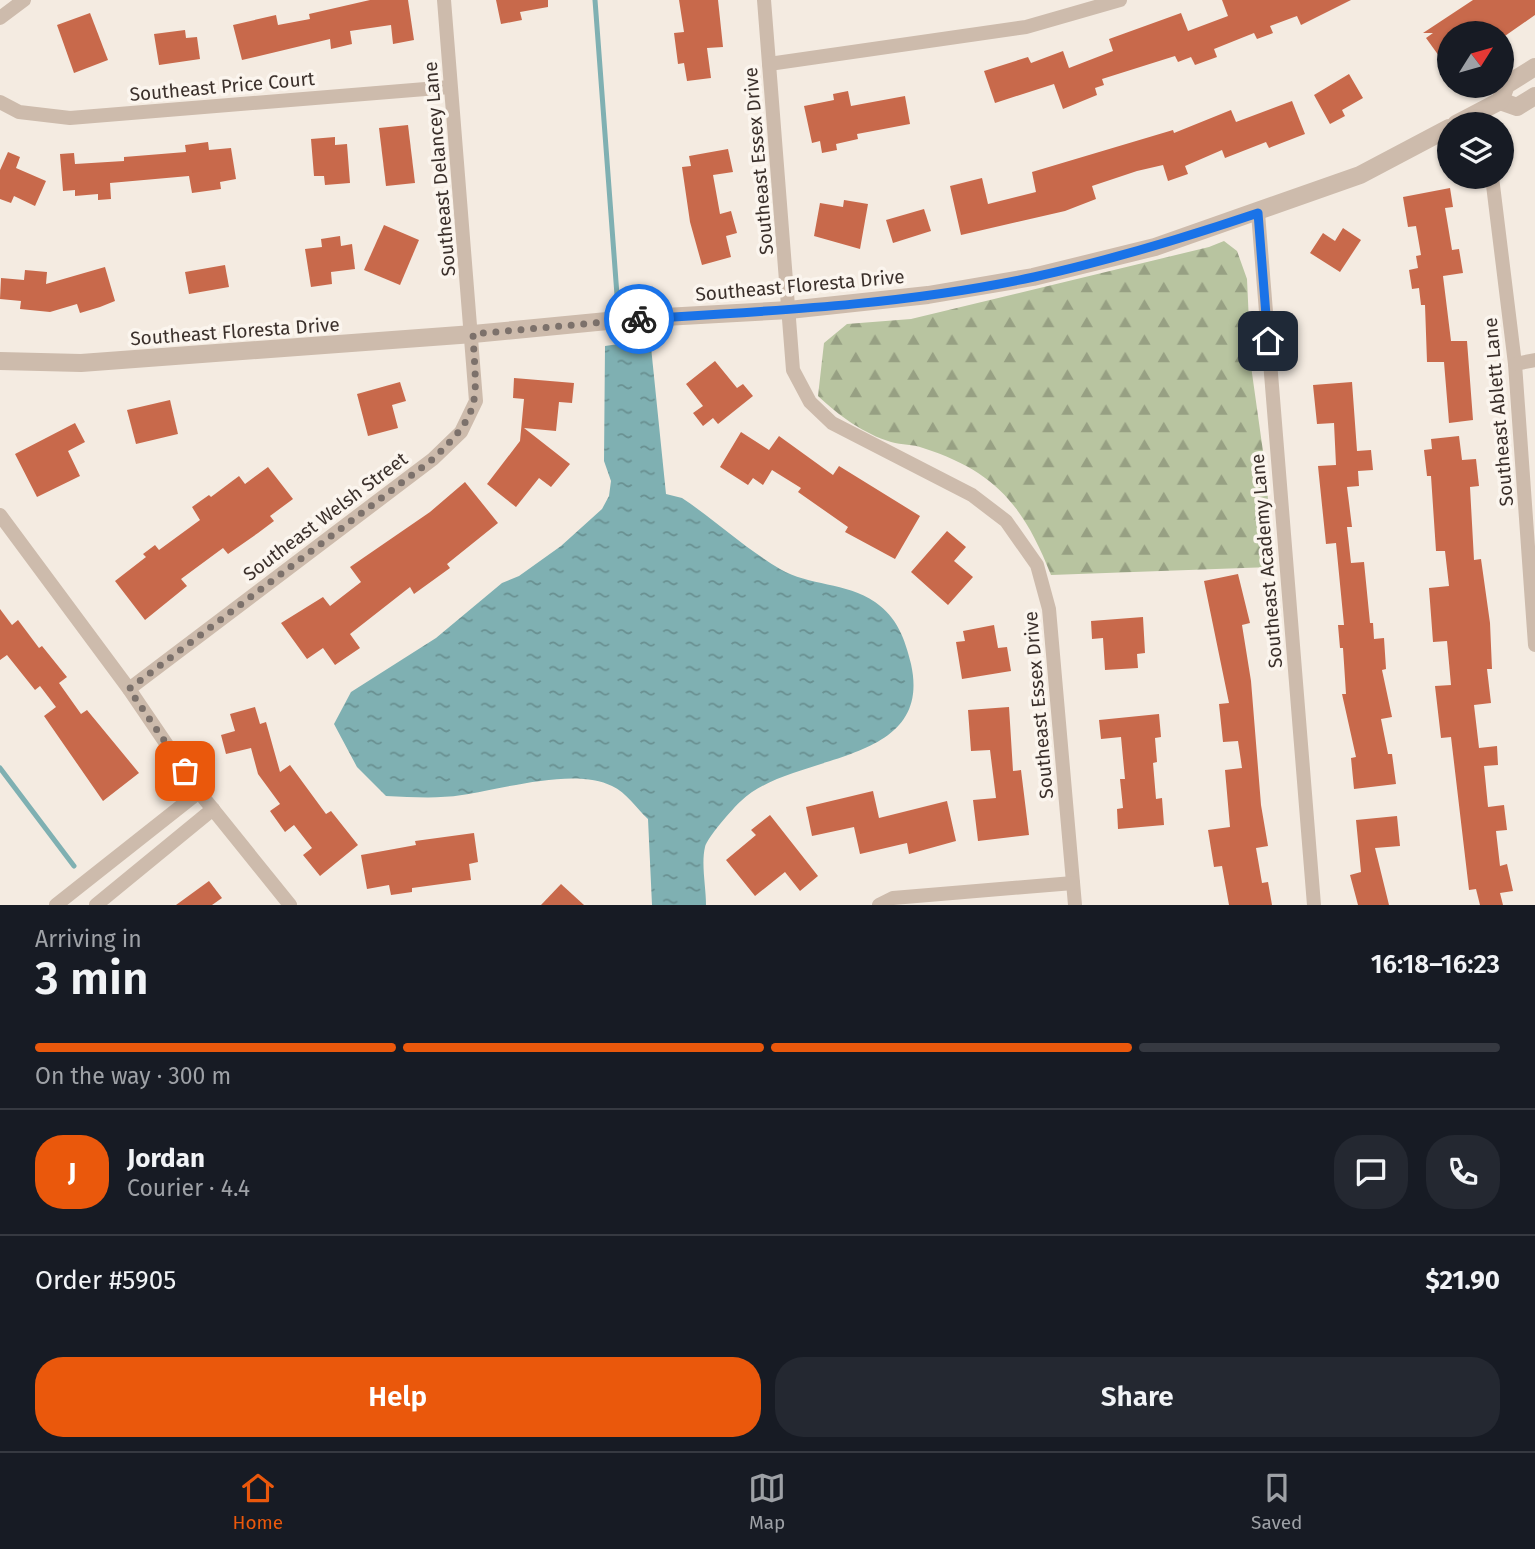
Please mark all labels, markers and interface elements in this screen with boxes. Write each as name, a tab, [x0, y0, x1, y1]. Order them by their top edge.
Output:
north arrow	[1437, 21, 1514, 98]
map controls	[1437, 21, 1514, 189]
street label: Southeast Delancey Lane	[419, 61, 460, 277]
street label: Southeast Essex Drive	[739, 66, 778, 256]
street label: Southeast Price Court	[129, 67, 316, 106]
button: layers	[1437, 112, 1514, 189]
street label: Southeast Floresta Drive	[694, 265, 906, 306]
courier	[604, 284, 674, 354]
icon: bike	[620, 300, 658, 338]
pin	[1238, 311, 1298, 371]
street label: Southeast Floresta Drive	[130, 313, 341, 350]
street label: Southeast Ablett Lane	[1479, 317, 1518, 507]
icon: home	[1249, 322, 1287, 360]
street label: Southeast Welsh Street	[239, 447, 412, 586]
street label: Southeast Academy Lane	[1246, 453, 1287, 669]
street label: Southeast Essex Drive	[1019, 610, 1058, 800]
pin	[155, 741, 215, 801]
icon: bag	[166, 752, 204, 790]
text: Arriving in	[35, 925, 142, 953]
text: 16:18–16:23	[1371, 949, 1500, 980]
text: 3 min	[35, 951, 149, 1006]
text: On the way · 300 m	[35, 1062, 231, 1090]
button: chat	[1334, 1135, 1408, 1209]
button: phone	[1426, 1135, 1500, 1209]
text: Jordan	[127, 1143, 205, 1174]
text: J	[68, 1157, 76, 1188]
text: Courier · 4.4	[127, 1174, 250, 1202]
text: Order #5905	[35, 1265, 176, 1296]
text: $21.90	[1426, 1265, 1500, 1296]
button: Help	[35, 1357, 761, 1437]
button: Share	[775, 1357, 1500, 1437]
tab: Home	[232, 1469, 283, 1534]
tab: Map	[748, 1469, 786, 1534]
tab: Saved	[1251, 1469, 1302, 1534]

